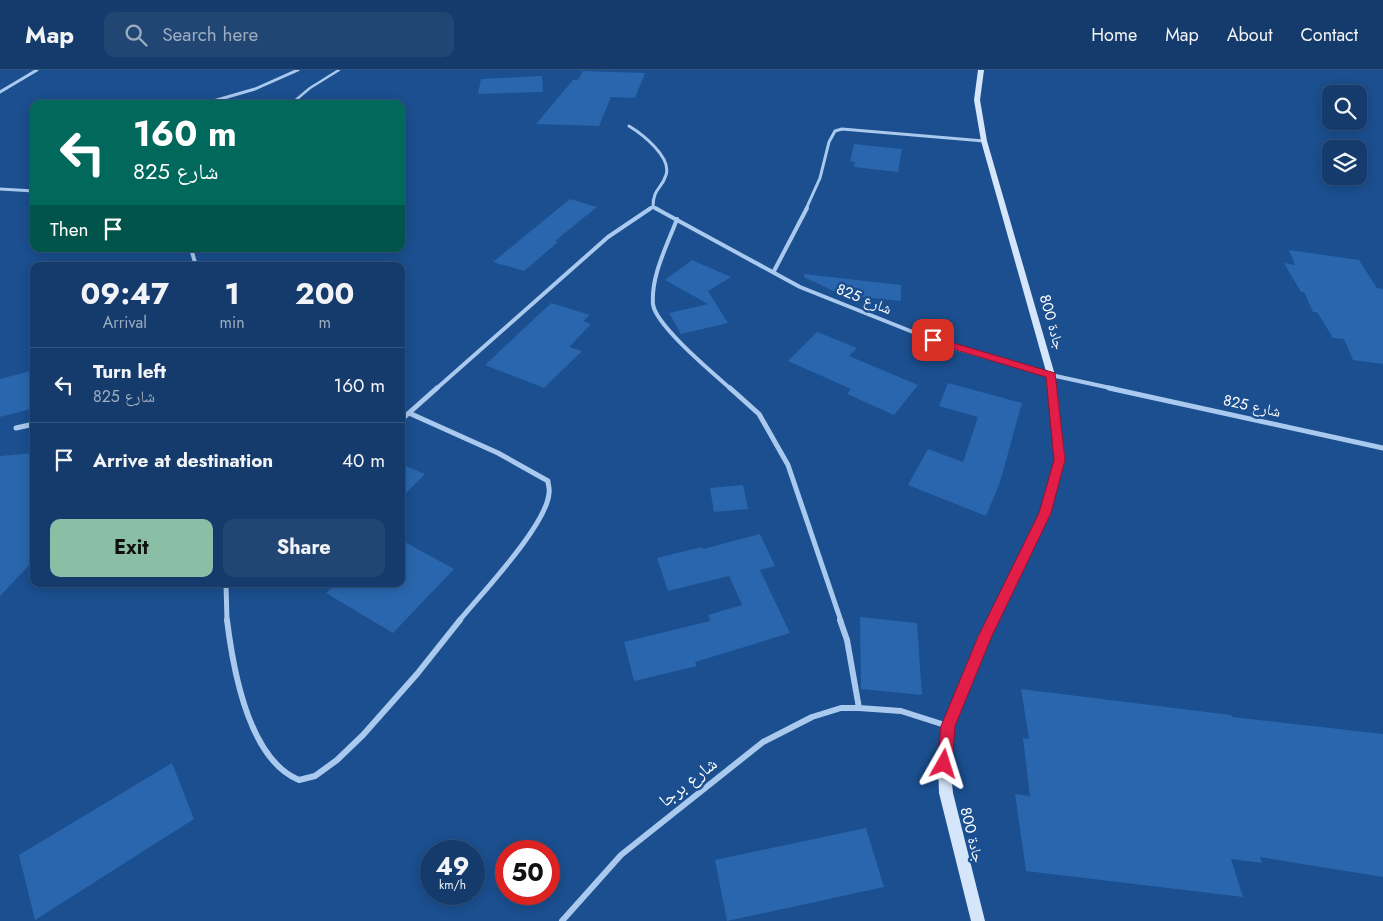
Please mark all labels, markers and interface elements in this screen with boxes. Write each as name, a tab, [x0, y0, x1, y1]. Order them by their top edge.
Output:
search box	[104, 12, 454, 57]
text: Map	[25, 17, 74, 52]
icon: search	[122, 21, 150, 49]
text: Search here	[162, 21, 258, 48]
text: Home	[1091, 22, 1137, 48]
text: Map	[1165, 22, 1199, 48]
text: About	[1227, 22, 1272, 48]
text: Contact	[1300, 22, 1358, 48]
map controls	[1322, 85, 1367, 185]
button: search	[1322, 85, 1367, 130]
text: 160 m	[133, 109, 237, 159]
icon: left	[50, 120, 115, 185]
button: layers	[1322, 140, 1367, 185]
text: شارع 825	[133, 155, 218, 187]
icon: arrive	[99, 215, 127, 243]
text: Then	[50, 216, 89, 243]
text: 09:47	[80, 272, 169, 315]
text: 1	[224, 272, 240, 315]
text: 200	[295, 272, 354, 315]
street label: شارع 825	[833, 278, 895, 320]
street label: جادة 800	[1034, 292, 1070, 353]
text: Arrival	[103, 311, 147, 334]
text: min	[220, 311, 245, 334]
text: m	[319, 311, 331, 334]
pin	[912, 319, 954, 361]
icon: arrive	[919, 326, 947, 354]
text: Turn left	[93, 358, 166, 385]
icon: left	[50, 371, 78, 399]
text: 160 m	[334, 372, 385, 399]
text: شارع 825	[93, 385, 155, 408]
street label: شارع 825	[1221, 389, 1283, 423]
icon: arrive	[50, 446, 78, 474]
text: Arrive at destination	[93, 447, 273, 474]
text: 40 m	[342, 447, 385, 474]
button: Exit	[50, 519, 213, 577]
button: Share	[223, 519, 385, 577]
position arrow	[917, 737, 969, 789]
street label: شارع برجا	[653, 751, 723, 813]
street label: جادة 800	[955, 805, 990, 865]
speed limit sign: 50	[495, 840, 560, 905]
text: 49	[435, 848, 470, 884]
text: km/h	[439, 876, 466, 894]

